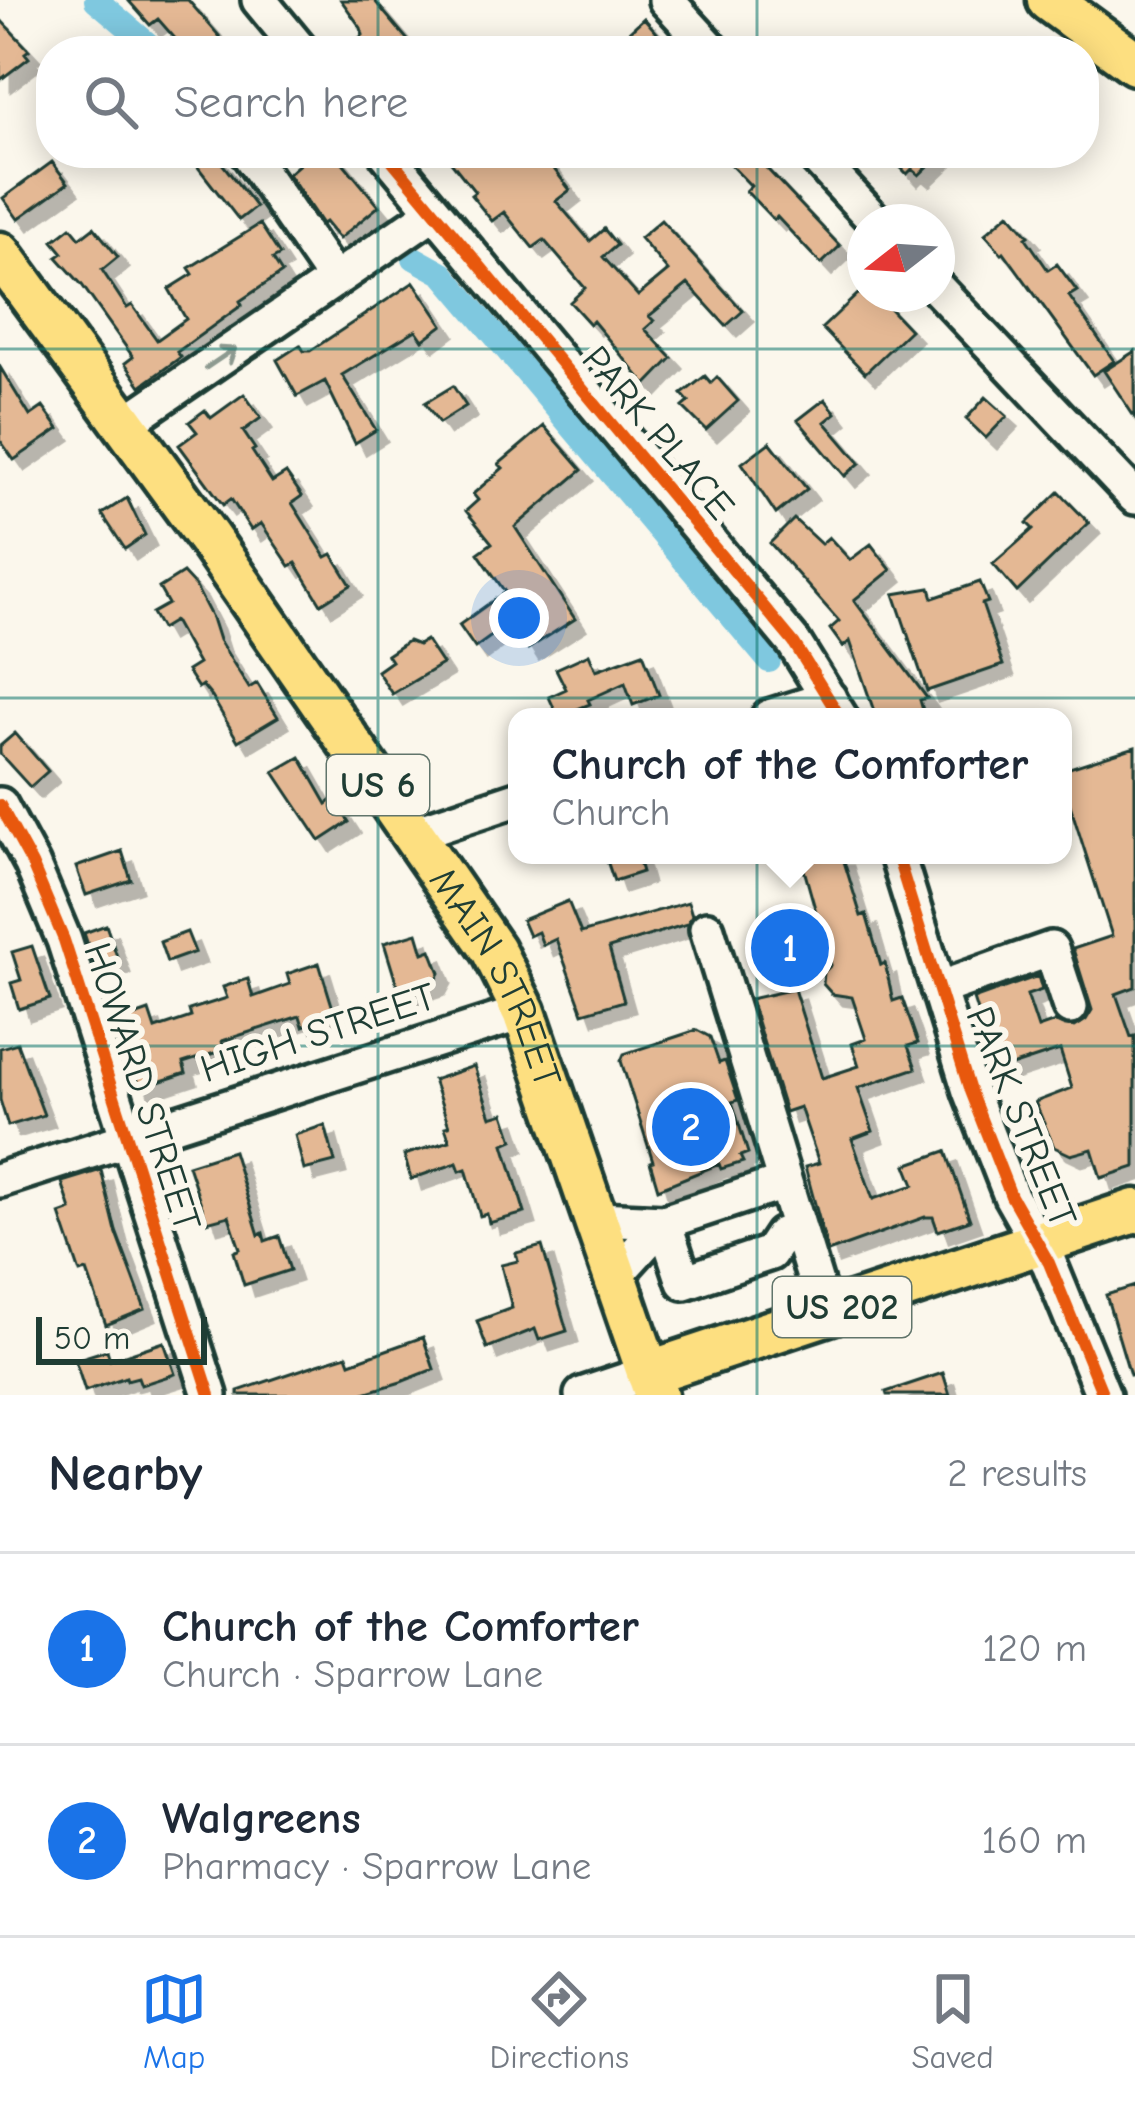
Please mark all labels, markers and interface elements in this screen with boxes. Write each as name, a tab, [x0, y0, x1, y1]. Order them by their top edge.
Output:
search box	[36, 36, 1099, 168]
icon: search	[78, 69, 144, 135]
text: Search here	[174, 76, 408, 128]
north arrow	[847, 204, 955, 312]
street label: PARK PLACE	[572, 337, 744, 529]
one-way arrow	[203, 346, 237, 371]
your location	[489, 588, 549, 648]
popup	[508, 708, 1072, 864]
text: Church of the Comforter	[552, 738, 1028, 790]
road number: US 6	[327, 755, 429, 815]
text: Church	[552, 790, 670, 835]
street label: MAIN STREET	[420, 859, 571, 1093]
pin: 1	[751, 903, 829, 993]
street label: HOWARD STREET	[74, 937, 210, 1237]
street label: HIGH STREET	[195, 974, 441, 1092]
street label: PARK STREET	[956, 1000, 1086, 1234]
pin: 2	[652, 1082, 730, 1172]
road number: US 202	[773, 1277, 911, 1337]
scale bar	[36, 1311, 207, 1364]
text: 50 m	[54, 1319, 130, 1357]
text: Nearby	[48, 1444, 202, 1503]
text: 2 results	[947, 1451, 1087, 1496]
text: Church of the Comforter	[162, 1600, 639, 1652]
text: 1	[79, 1626, 95, 1671]
text: 120 m	[982, 1626, 1087, 1671]
text: Church · Sparrow Lane	[162, 1652, 543, 1697]
text: Walgreens	[162, 1792, 361, 1844]
text: 2	[77, 1818, 97, 1863]
text: 160 m	[981, 1818, 1087, 1863]
text: Pharmacy · Sparrow Lane	[162, 1844, 591, 1889]
tab: Map	[141, 1966, 207, 2076]
tab: Directions	[490, 1966, 629, 2076]
tab: Saved	[911, 1966, 994, 2076]

